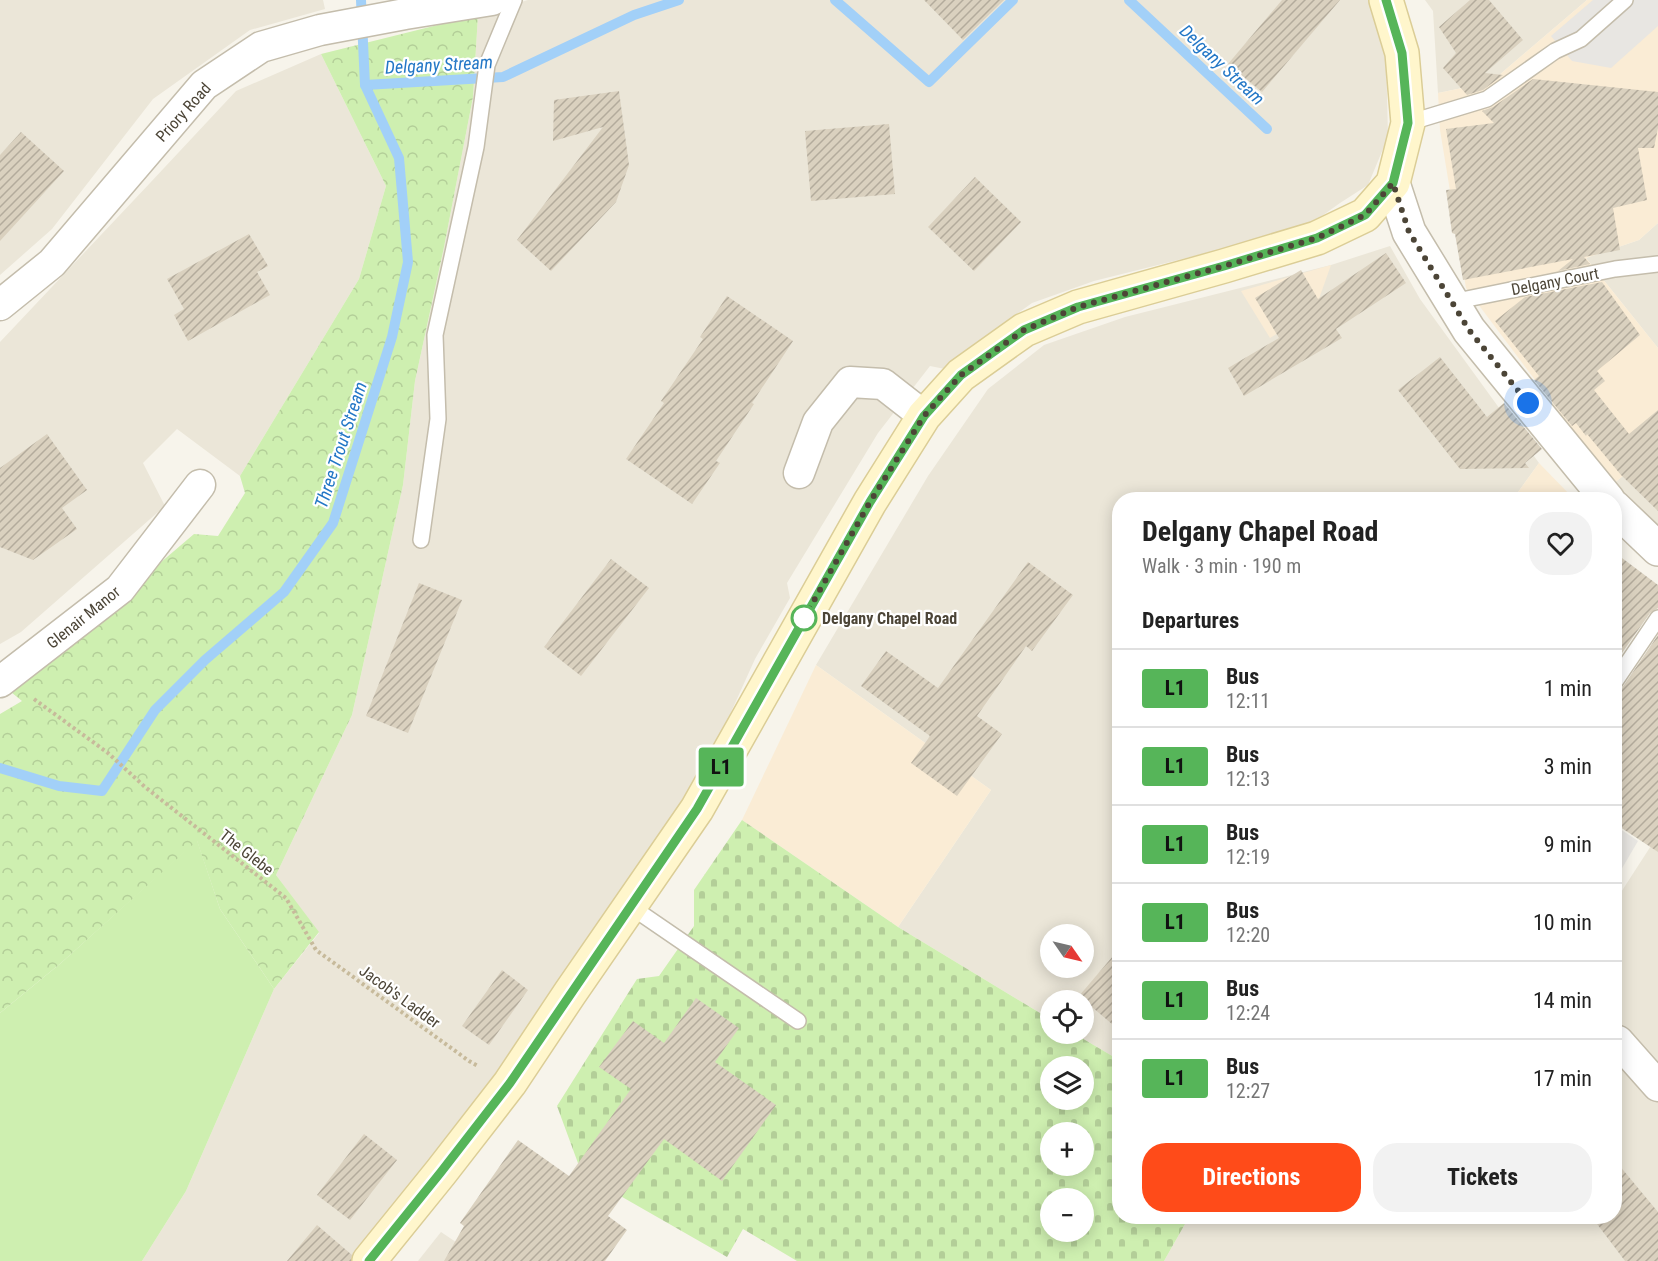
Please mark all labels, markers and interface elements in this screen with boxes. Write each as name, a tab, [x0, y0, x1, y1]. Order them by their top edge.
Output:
water label: Delgany Stream	[1176, 20, 1269, 109]
water label: Delgany Stream	[384, 51, 493, 78]
street label: Priory Road	[152, 79, 215, 146]
street label: Delgany Court	[1510, 264, 1601, 299]
water label: Three Trout Stream	[310, 379, 371, 511]
your location	[1513, 388, 1543, 418]
button: heart	[1529, 512, 1592, 575]
text: Delgany Chapel Road	[1142, 515, 1378, 548]
text: Walk · 3 min · 190 m	[1142, 554, 1301, 578]
street label: Glenair Manor	[43, 582, 124, 653]
marker: Delgany Chapel Road	[791, 605, 817, 631]
text: Departures	[1142, 608, 1239, 633]
place label: Delgany Chapel Road	[822, 609, 957, 628]
text: Bus	[1226, 664, 1259, 689]
text: L1	[1165, 676, 1185, 700]
text: 1 min	[1544, 676, 1592, 701]
text: 12:11	[1226, 689, 1270, 713]
text: Bus	[1226, 742, 1259, 767]
line badge: L1	[694, 748, 748, 786]
text: L1	[1165, 754, 1185, 778]
text: 3 min	[1544, 754, 1592, 779]
text: L1	[711, 755, 731, 779]
text: 12:13	[1226, 767, 1270, 791]
text: Bus	[1226, 820, 1259, 845]
street label: The Glebe	[216, 825, 277, 879]
text: L1	[1165, 832, 1185, 856]
text: 9 min	[1544, 832, 1592, 857]
text: 12:19	[1226, 845, 1270, 869]
text: Bus	[1226, 898, 1259, 923]
text: L1	[1165, 910, 1185, 934]
text: 10 min	[1533, 910, 1592, 935]
text: 12:20	[1226, 923, 1270, 947]
north arrow	[1040, 924, 1094, 978]
map controls	[1040, 924, 1094, 1242]
street label: Jacob's Ladder	[356, 961, 444, 1032]
text: Bus	[1226, 976, 1259, 1001]
text: L1	[1165, 988, 1185, 1012]
text: 14 min	[1533, 988, 1592, 1013]
button: locate	[1040, 990, 1094, 1044]
text: 12:24	[1226, 1001, 1270, 1025]
text: Bus	[1226, 1054, 1259, 1079]
button: layers	[1040, 1056, 1094, 1110]
text: L1	[1165, 1066, 1185, 1090]
text: 17 min	[1533, 1066, 1592, 1091]
text: 12:27	[1226, 1079, 1270, 1103]
button: +	[1040, 1122, 1094, 1176]
button: Directions	[1142, 1143, 1361, 1212]
button: Tickets	[1373, 1143, 1592, 1212]
button: −	[1040, 1188, 1094, 1242]

